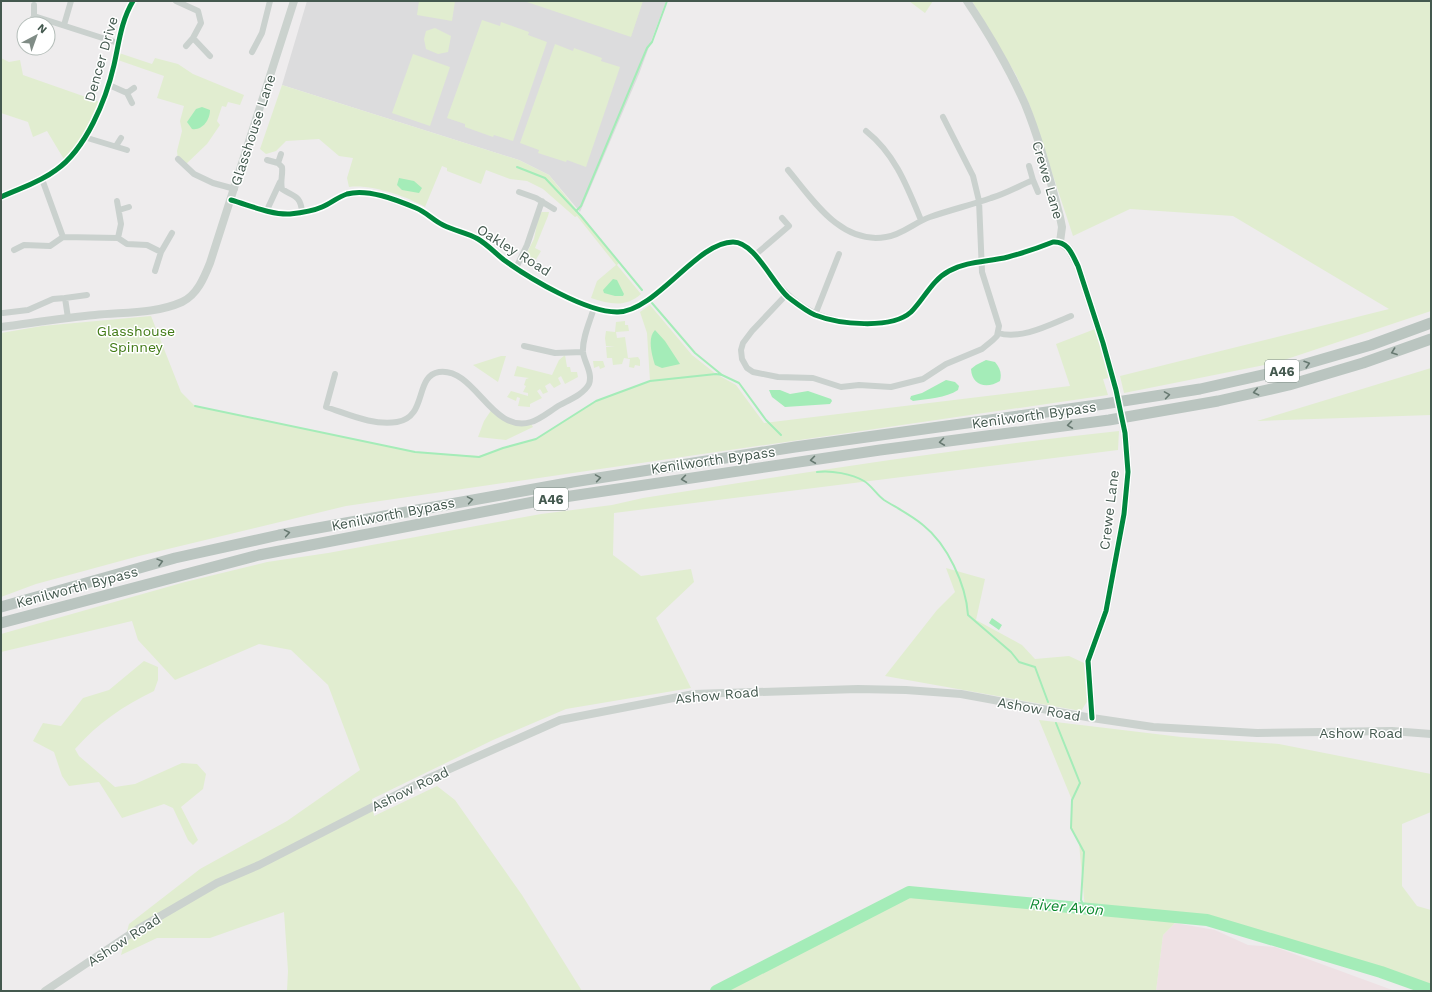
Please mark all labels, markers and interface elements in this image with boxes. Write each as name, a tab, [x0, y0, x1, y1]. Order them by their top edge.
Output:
street label: Dencer Drive	[81, 15, 121, 103]
north arrow	[16, 16, 56, 56]
text: N	[35, 21, 50, 36]
street label: Glasshouse Lane	[227, 72, 279, 188]
street label: Crewe Lane	[1029, 139, 1067, 221]
street label: Oakley Road	[474, 221, 554, 279]
park label: Glasshouse Spinney	[97, 323, 175, 355]
one-way arrow	[1391, 347, 1398, 356]
road number: A46	[1265, 360, 1299, 382]
one-way arrow	[1304, 360, 1311, 369]
one-way arrow	[1253, 388, 1259, 396]
one-way arrow	[1164, 391, 1170, 399]
street label: Kenilworth Bypass	[971, 398, 1097, 432]
one-way arrow	[1067, 420, 1073, 429]
one-way arrow	[938, 437, 945, 446]
street label: Kenilworth Bypass	[650, 443, 776, 477]
one-way arrow	[810, 455, 816, 464]
street label: Crewe Lane	[1096, 469, 1122, 551]
one-way arrow	[595, 474, 601, 483]
one-way arrow	[681, 474, 687, 483]
road number: A46	[534, 488, 568, 510]
street label: Kenilworth Bypass	[330, 494, 456, 534]
one-way arrow	[467, 497, 473, 505]
one-way arrow	[284, 530, 290, 538]
one-way arrow	[156, 558, 163, 567]
street label: Kenilworth Bypass	[14, 563, 140, 611]
street label: Ashow Road	[675, 683, 759, 707]
street label: Ashow Road	[996, 694, 1082, 724]
street label: Ashow Road	[1319, 725, 1403, 741]
street label: Ashow Road	[369, 763, 451, 815]
water label: River Avon	[1029, 895, 1105, 919]
street label: Ashow Road	[85, 910, 163, 970]

